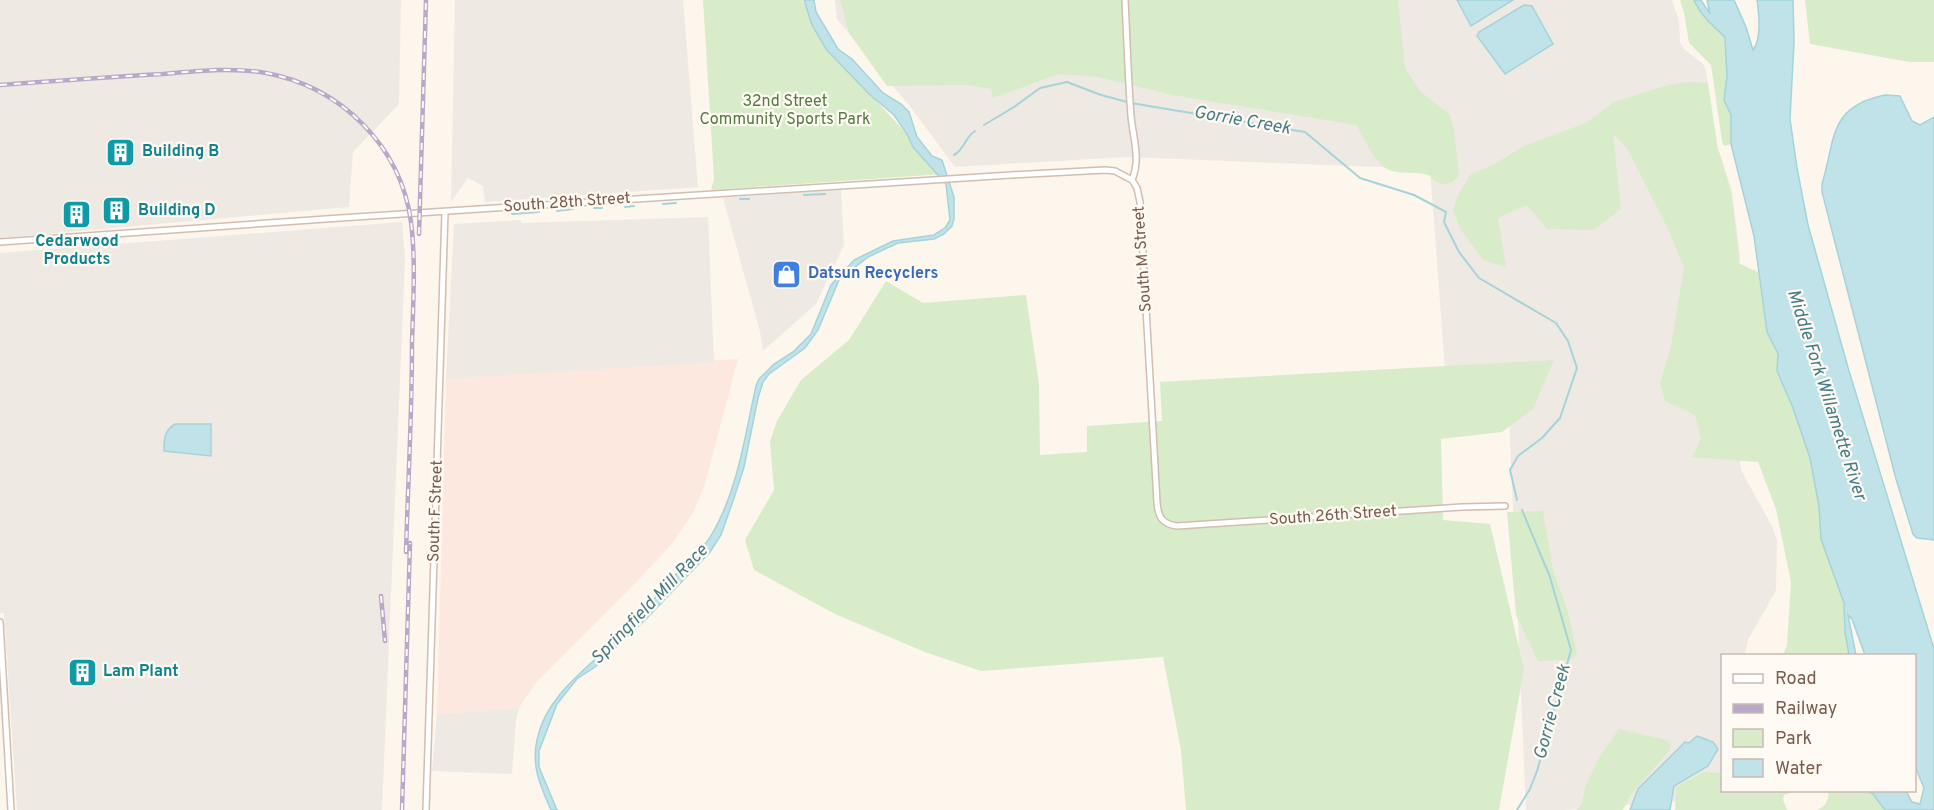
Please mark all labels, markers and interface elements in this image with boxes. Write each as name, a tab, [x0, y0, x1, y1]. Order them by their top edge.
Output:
park label: 32nd Street Community Sports Park	[699, 92, 871, 130]
water label: Gorrie Creek	[1192, 101, 1293, 141]
building icon: Building B	[105, 136, 137, 168]
place label: Building B	[142, 142, 219, 162]
street label: South 28th Street	[503, 189, 631, 217]
building icon: Building D	[101, 195, 133, 227]
building icon: Cedarwood Products	[61, 198, 93, 230]
place label: Building D	[138, 201, 216, 221]
street label: South M Street	[1129, 205, 1157, 313]
place label: Cedarwood Products	[35, 232, 119, 270]
shop icon: Datsun Recyclers	[771, 258, 803, 290]
place label: Datsun Recyclers	[808, 264, 939, 284]
water label: Middle Fork Willamette River	[1781, 287, 1872, 505]
street label: South F Street	[424, 459, 448, 563]
street label: South 26th Street	[1269, 502, 1397, 530]
water label: Springfield Mill Race	[587, 539, 714, 670]
legend	[1721, 654, 1916, 792]
building icon: Lam Plant	[66, 656, 98, 688]
water label: Gorrie Creek	[1529, 661, 1577, 762]
place label: Lam Plant	[103, 662, 178, 682]
text: Road	[1775, 668, 1817, 691]
text: Railway	[1775, 698, 1837, 721]
text: Park	[1775, 728, 1812, 751]
text: Water	[1775, 758, 1822, 781]

